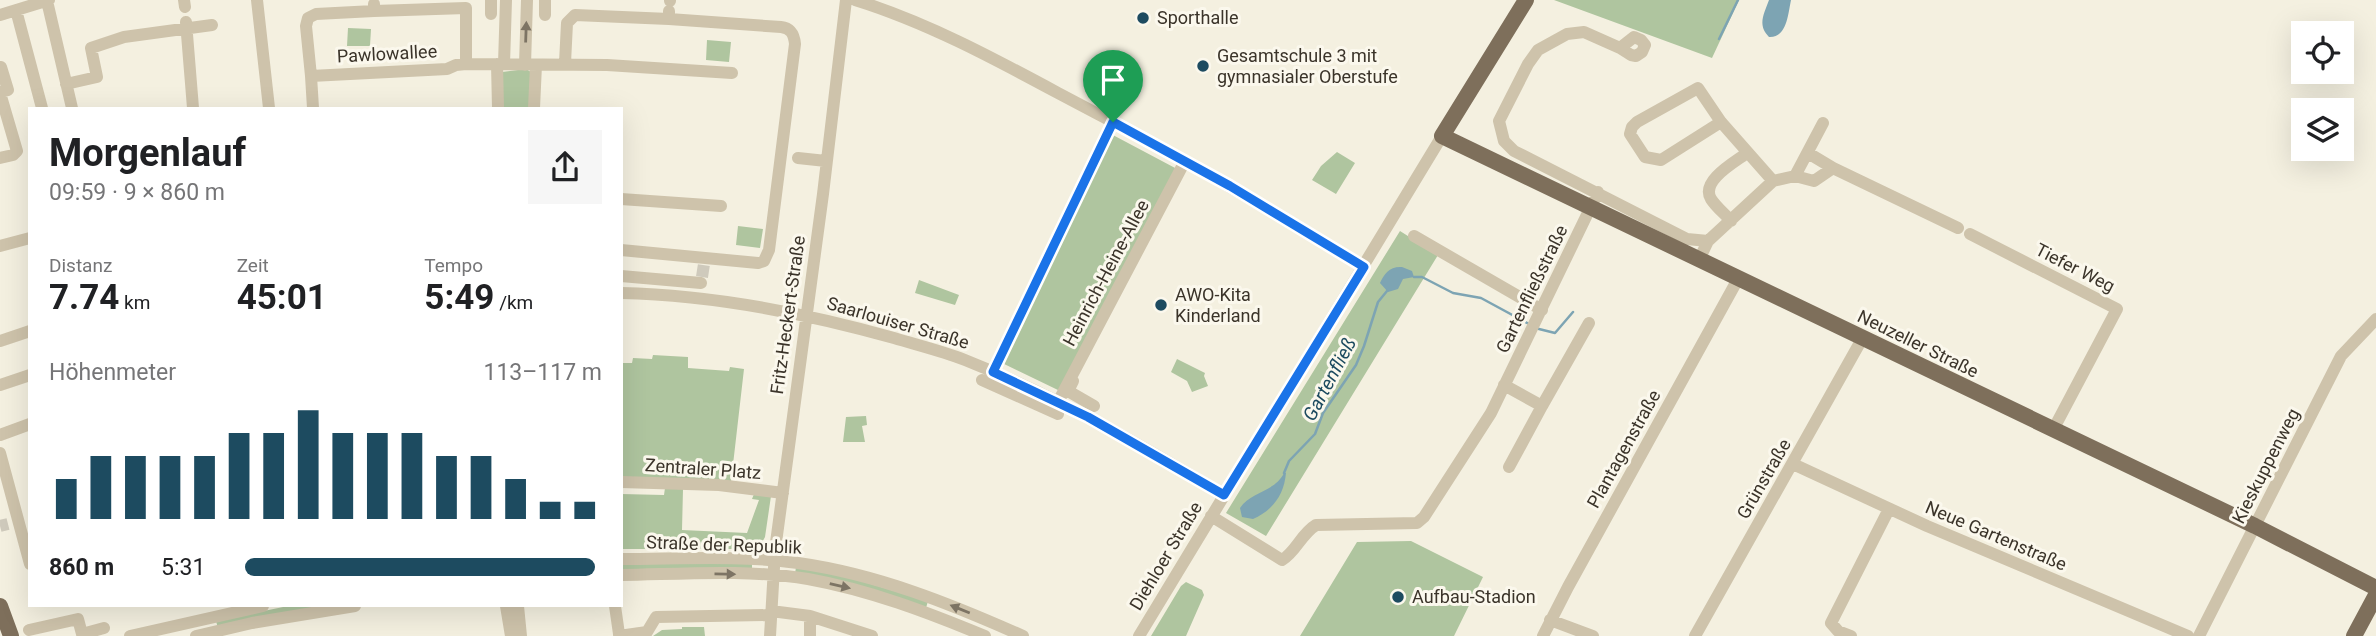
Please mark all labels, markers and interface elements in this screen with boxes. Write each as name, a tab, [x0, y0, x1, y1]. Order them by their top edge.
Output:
place label: Sporthalle	[1157, 7, 1239, 28]
marker: Sporthalle	[1135, 10, 1151, 26]
one-way arrow	[520, 21, 531, 43]
map controls	[2291, 21, 2354, 161]
button: locate	[2291, 21, 2354, 84]
street label: Pawlowallee	[336, 40, 438, 67]
place label: Gesamtschule 3 mit gymnasialer Oberstufe	[1217, 45, 1398, 87]
pin	[1083, 50, 1143, 122]
marker: Gesamtschule 3 mit gymnasialer Oberstufe	[1195, 58, 1211, 74]
icon: arrive	[1094, 61, 1132, 99]
button: layers	[2291, 98, 2354, 161]
button: share	[528, 130, 602, 204]
text: Morgenlauf	[49, 131, 246, 175]
text: 09:59 · 9 × 860 m	[49, 179, 225, 206]
street label: Heinrich-Heine-Allee	[1058, 196, 1153, 349]
street label: Gartenfließstraße	[1491, 221, 1572, 356]
street label: Fritz-Heckert-Straße	[766, 234, 809, 396]
street label: Tiefer Weg	[2032, 239, 2118, 296]
text: Distanz	[49, 254, 112, 277]
text: Zeit	[237, 254, 269, 277]
text: Tempo	[424, 254, 483, 277]
text: 7.74	[49, 277, 119, 318]
text: 45:01	[237, 277, 327, 318]
text: 5:49	[424, 277, 494, 318]
place label: AWO-Kita Kinderland	[1175, 284, 1261, 326]
text: km	[119, 291, 150, 314]
text: /km	[494, 291, 533, 314]
street label: Saarlouiser Straße	[825, 292, 972, 353]
marker: AWO-Kita Kinderland	[1153, 297, 1169, 313]
street label: Neuzeller Straße	[1854, 305, 1982, 382]
water label: Gartenfließ	[1298, 334, 1361, 425]
text: Höhenmeter	[49, 359, 176, 386]
text: 113–117 m	[483, 359, 602, 386]
street label: Plantagenstraße	[1582, 386, 1665, 511]
street label: Kieskuppenweg	[2227, 405, 2304, 527]
street label: Grünstraße	[1732, 435, 1795, 523]
street label: Zentraler Platz	[644, 454, 762, 483]
street label: Neue Gartenstraße	[1922, 496, 2070, 575]
street label: Diehloer Straße	[1125, 498, 1206, 614]
street label: Straße der Republik	[646, 531, 803, 558]
text: 860 m	[49, 554, 114, 581]
text: 5:31	[161, 554, 205, 581]
one-way arrow	[714, 569, 736, 580]
one-way arrow	[829, 581, 851, 592]
place label: Aufbau-Stadion	[1412, 586, 1536, 607]
marker: Aufbau-Stadion	[1390, 589, 1406, 605]
one-way arrow	[949, 604, 970, 615]

